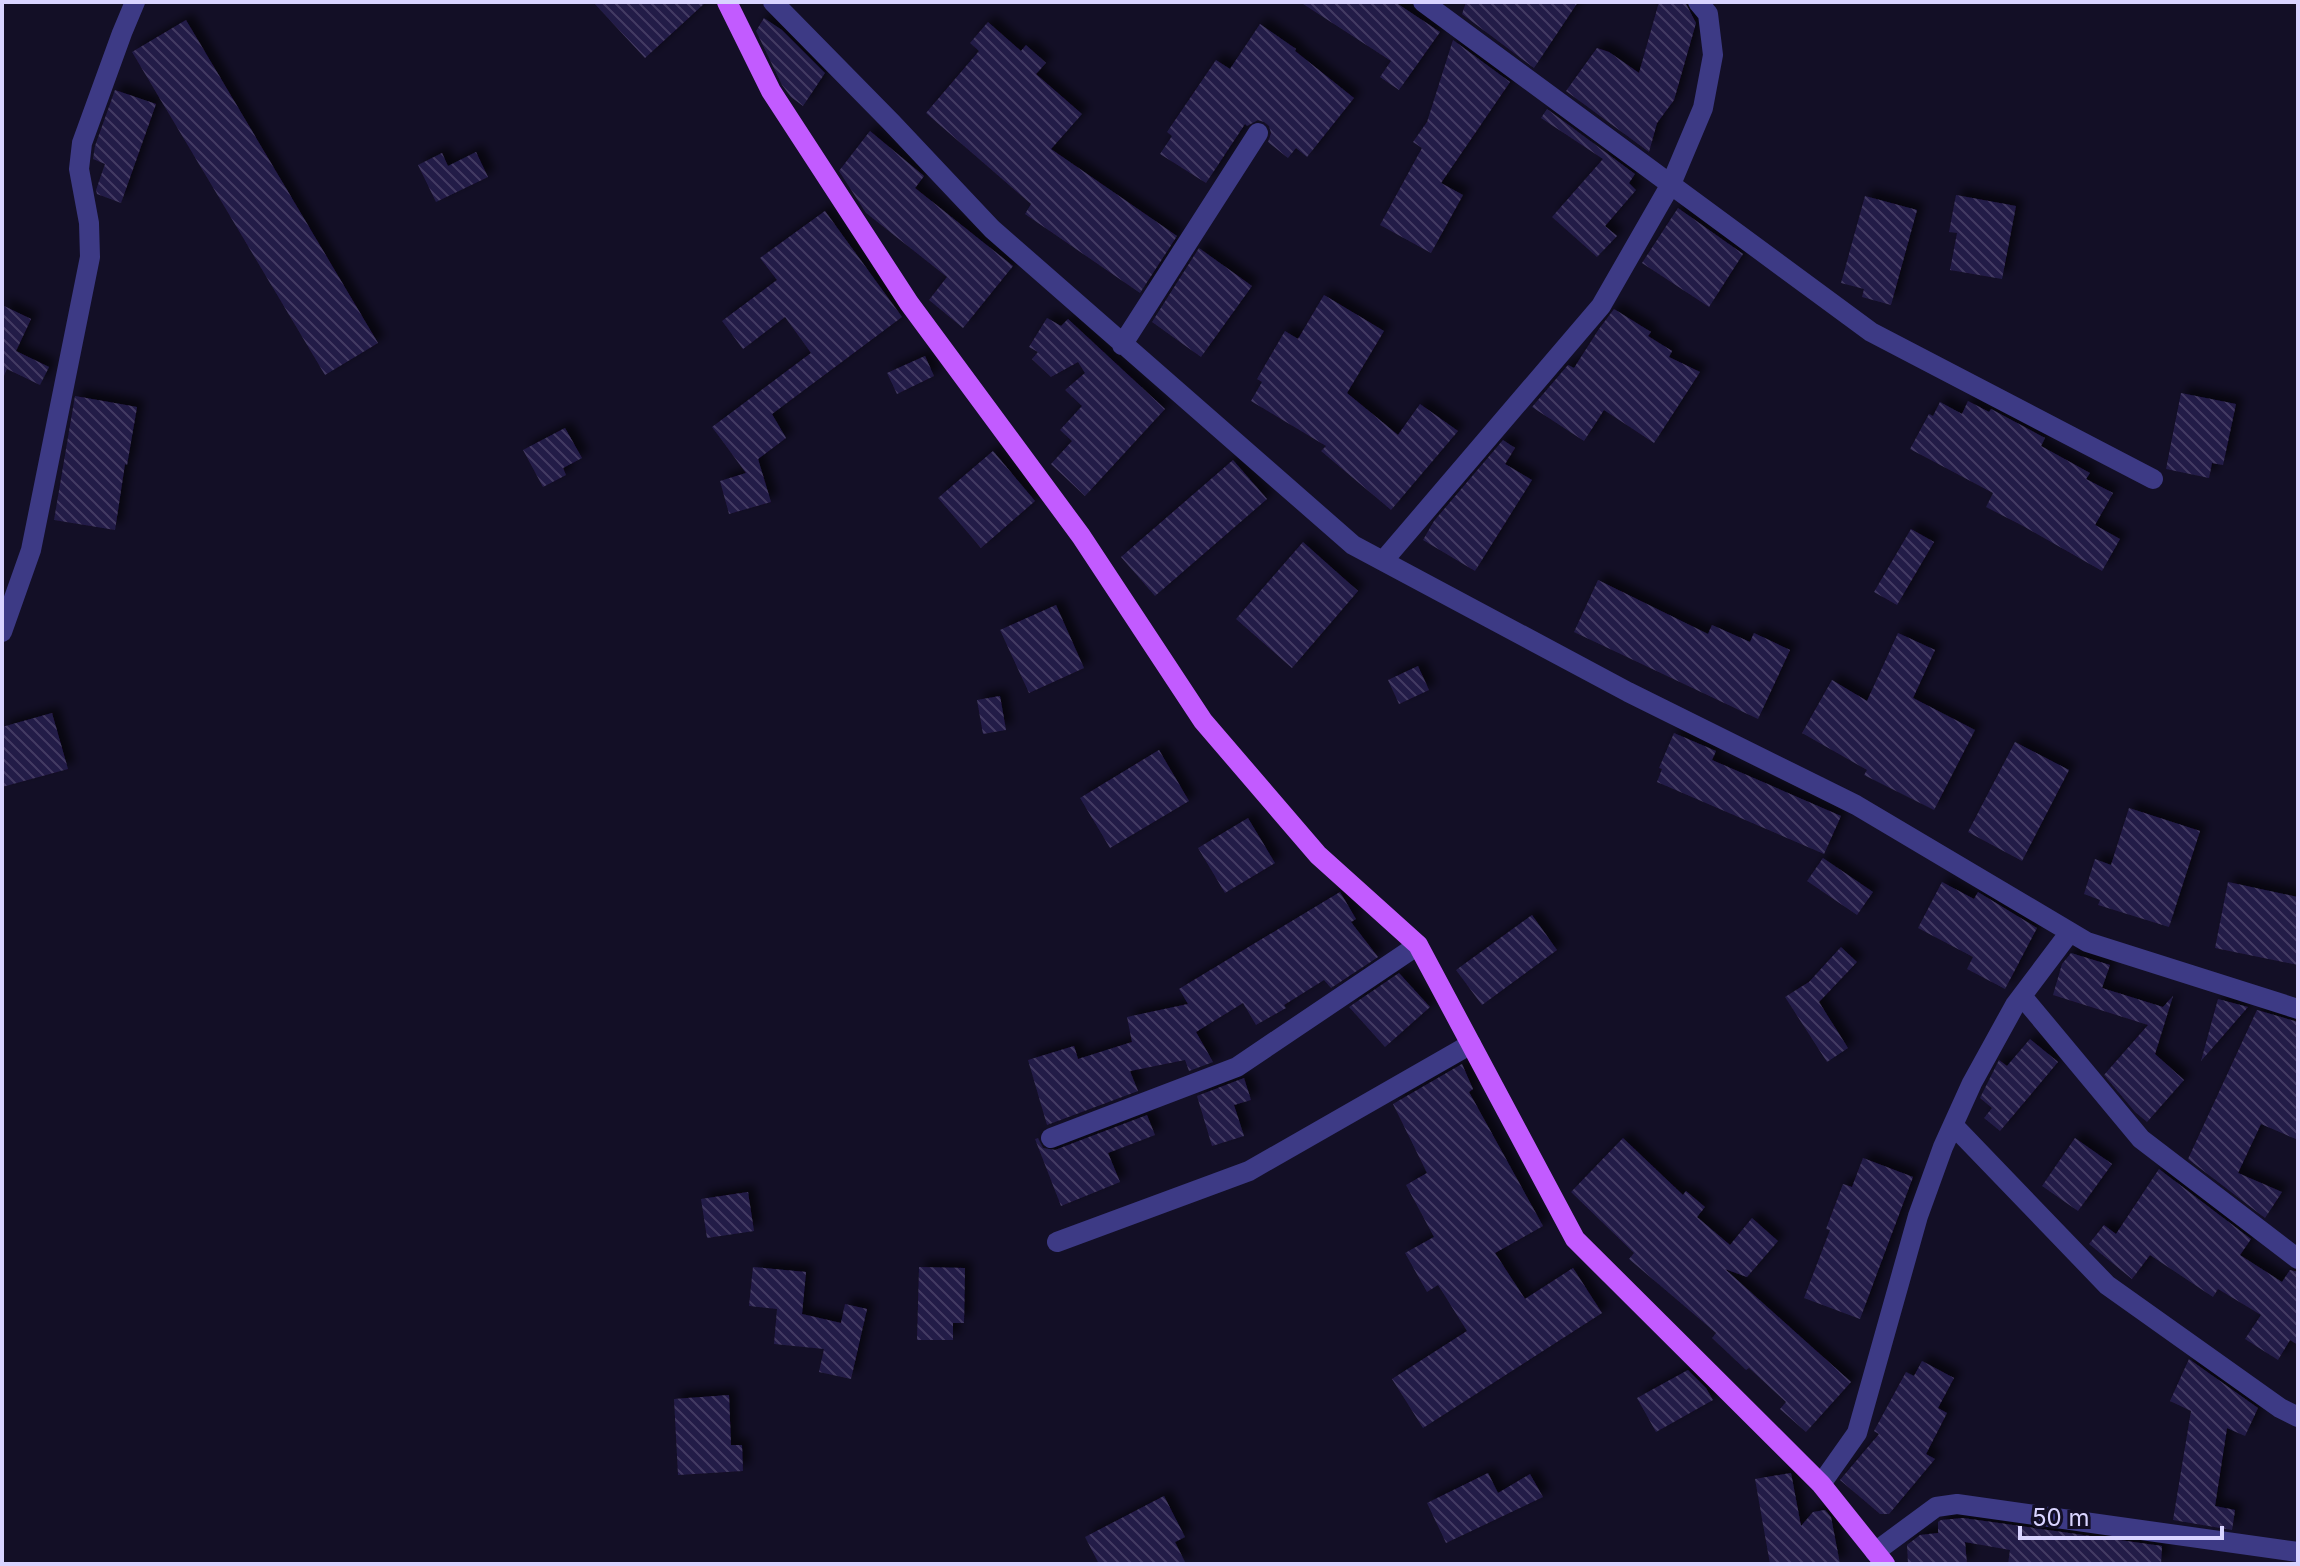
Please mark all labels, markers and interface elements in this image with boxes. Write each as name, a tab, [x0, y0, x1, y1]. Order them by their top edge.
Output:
scale bar	[2020, 1490, 2222, 1540]
text: 50 m	[2032, 1503, 2090, 1532]

